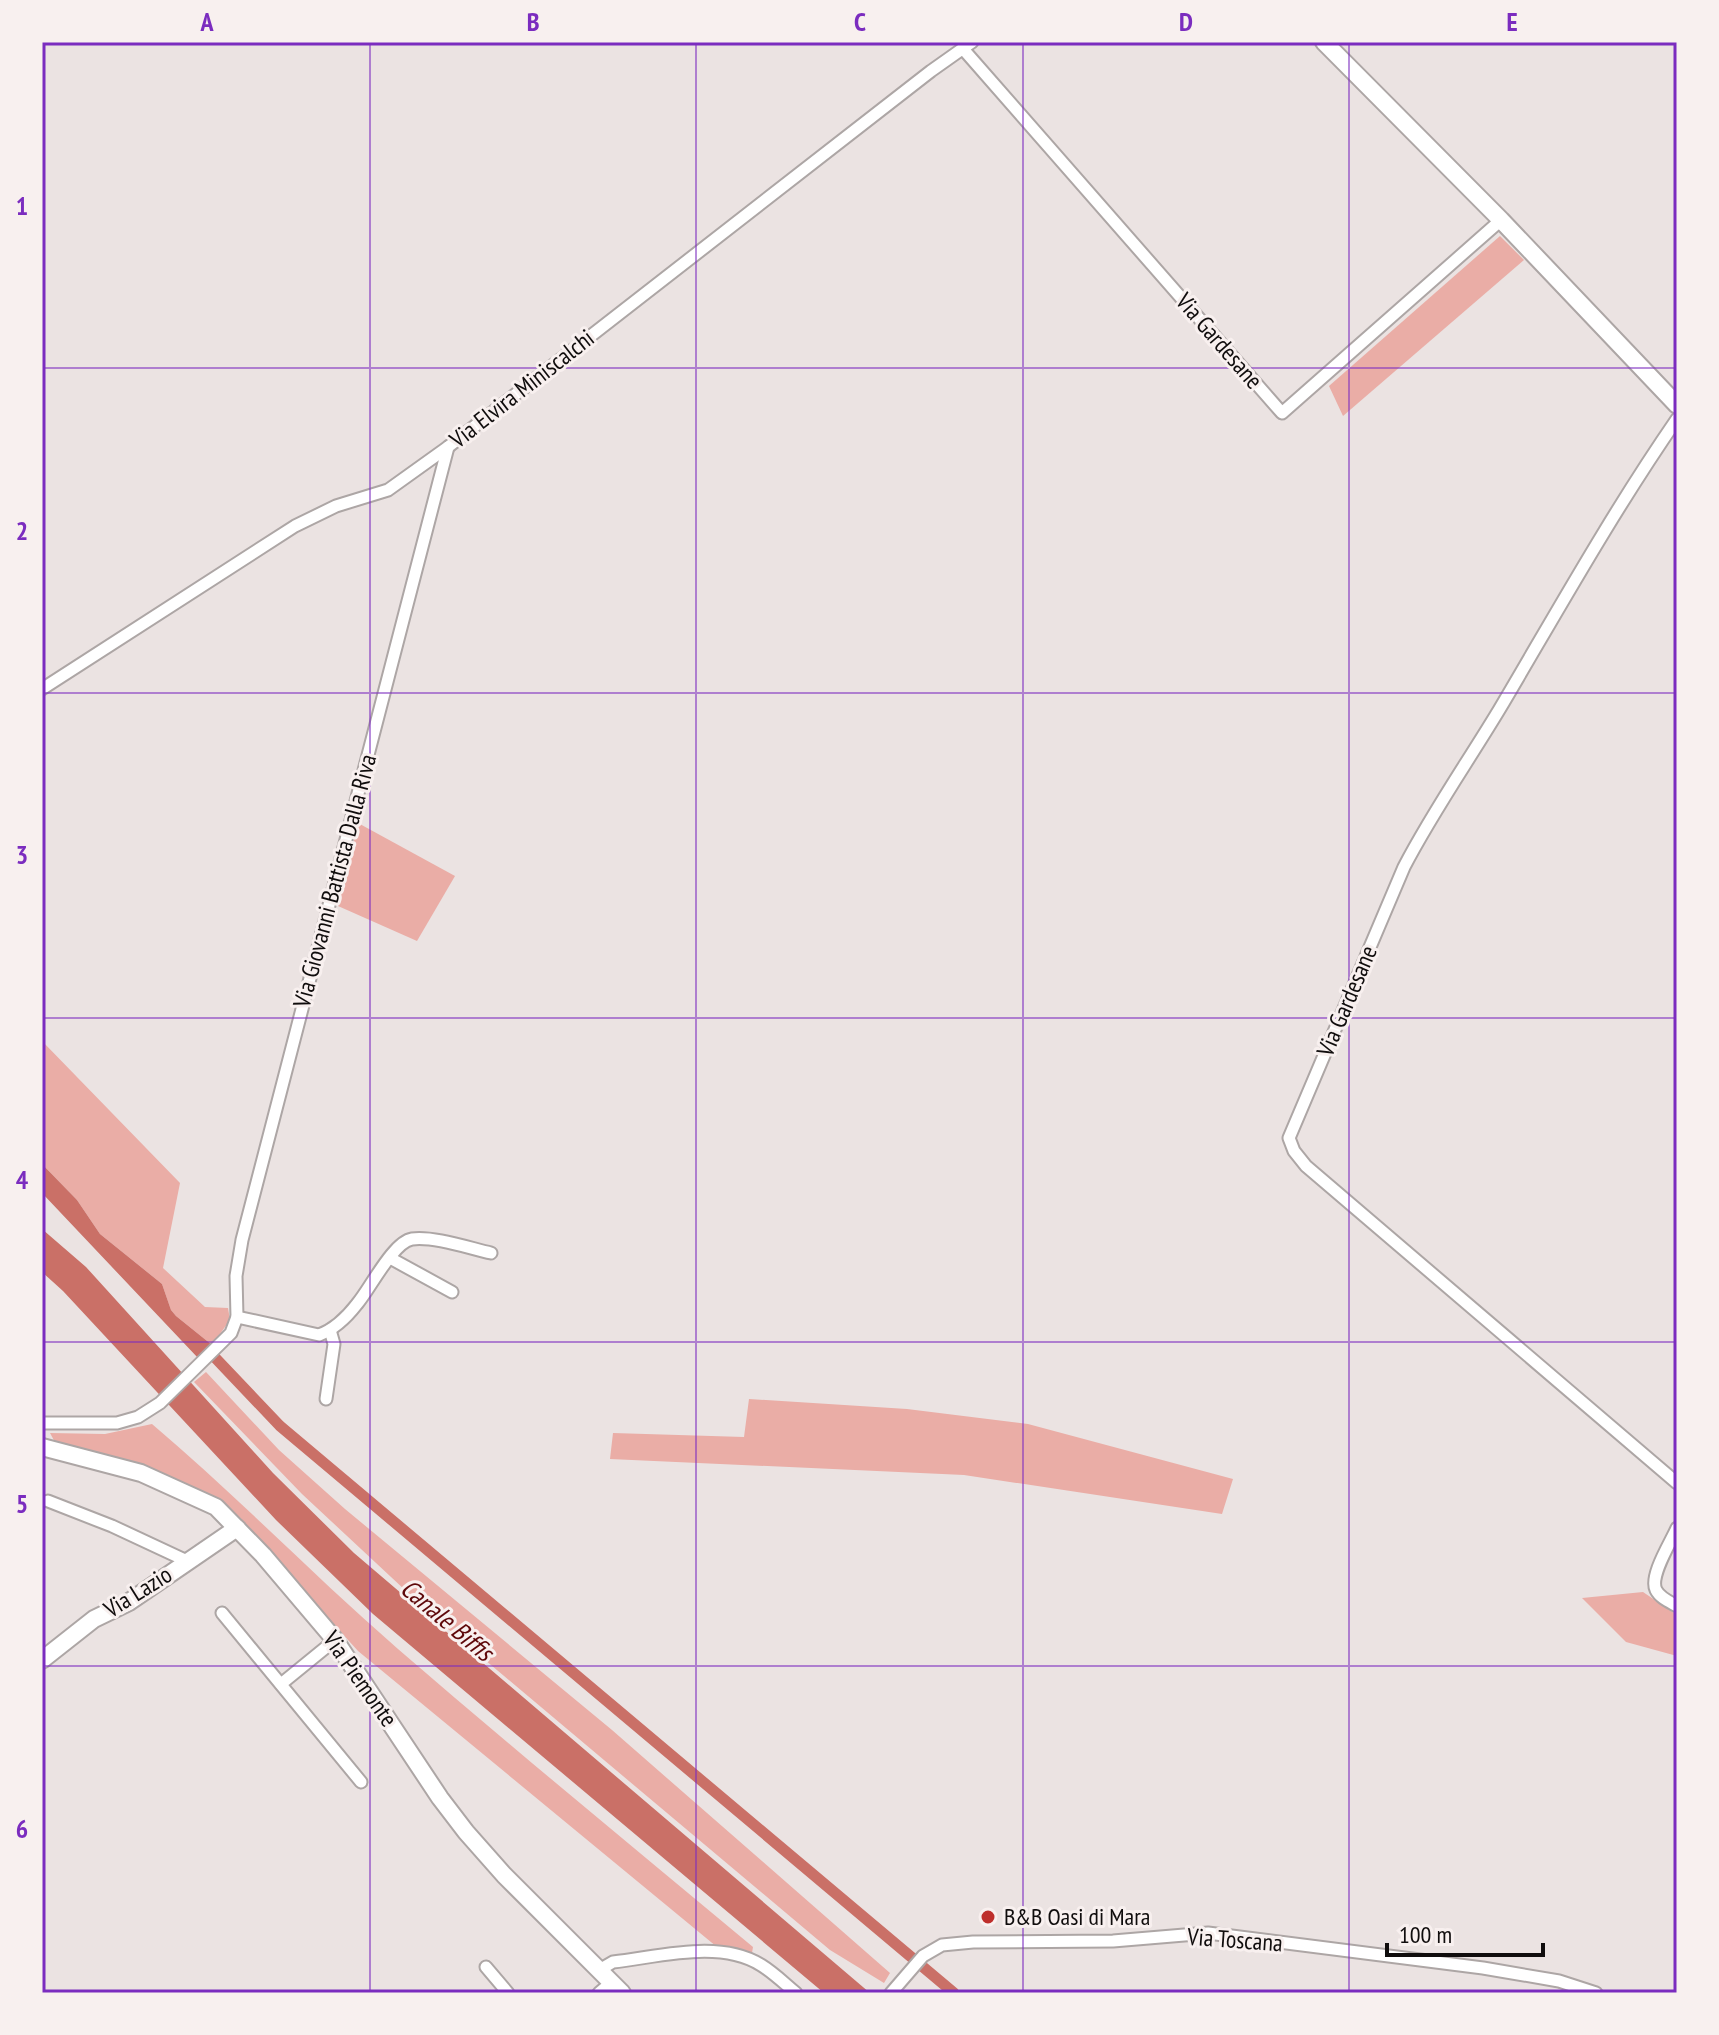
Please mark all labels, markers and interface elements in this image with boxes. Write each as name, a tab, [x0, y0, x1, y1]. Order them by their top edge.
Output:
text: A	[199, 5, 214, 38]
text: B	[527, 5, 540, 38]
text: C	[854, 5, 866, 38]
text: D	[1179, 5, 1193, 38]
text: E	[1506, 5, 1518, 38]
text: 1	[16, 189, 28, 222]
street label: Via Gardesane	[1168, 285, 1270, 395]
street label: Via Elvira Miniscalchi	[442, 322, 600, 455]
text: 2	[16, 514, 28, 547]
street label: Via Giovanni Battista Dalla Riva	[286, 751, 383, 1012]
text: 3	[16, 838, 28, 871]
street label: Via Gardesane	[1309, 941, 1384, 1062]
text: 4	[16, 1163, 29, 1196]
text: 5	[16, 1487, 28, 1520]
street label: Via Lazio	[97, 1559, 178, 1625]
water label: Canale Biffis	[394, 1571, 502, 1669]
street label: Via Piemonte	[316, 1624, 405, 1733]
text: 6	[16, 1812, 28, 1845]
place label: B&B Oasi di Mara	[1004, 1901, 1150, 1932]
scale bar	[1387, 1907, 1543, 1957]
marker: B&B Oasi di Mara	[979, 1908, 997, 1926]
text: 100 m	[1399, 1919, 1452, 1950]
street label: Via Toscana	[1185, 1921, 1284, 1958]

